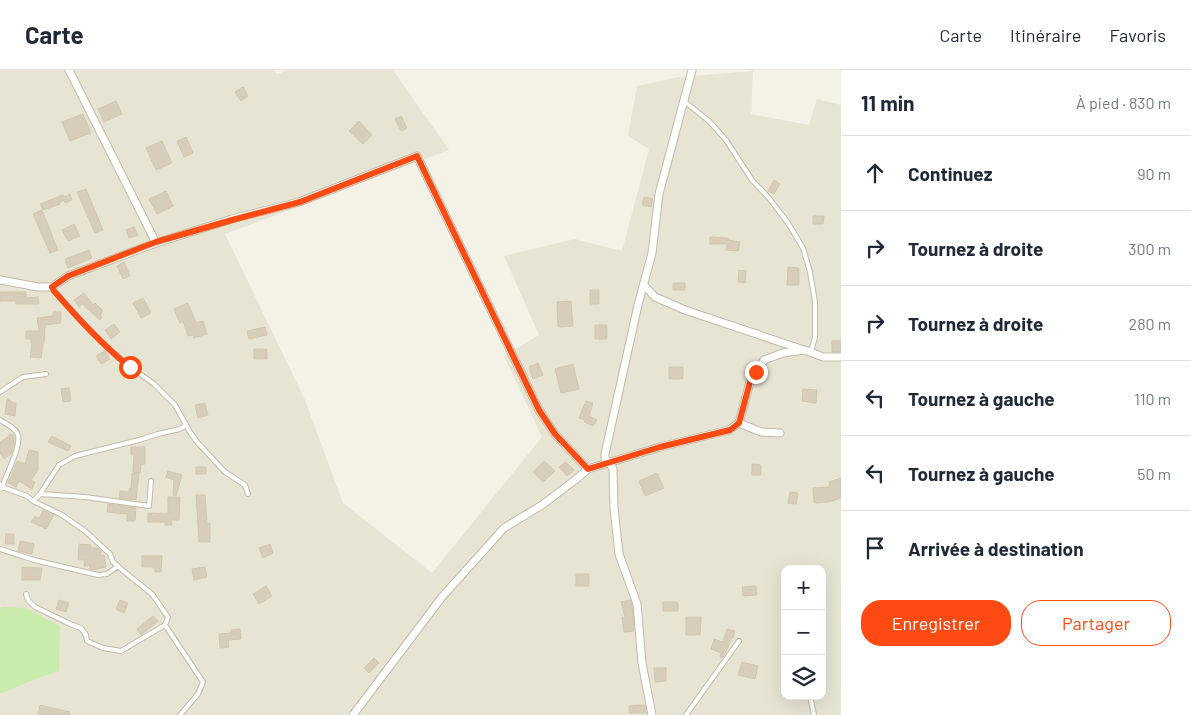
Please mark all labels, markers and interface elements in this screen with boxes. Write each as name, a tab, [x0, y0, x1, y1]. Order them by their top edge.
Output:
text: Carte	[25, 20, 84, 49]
text: Carte	[939, 24, 982, 46]
text: Itinéraire	[1010, 24, 1081, 46]
text: Favoris	[1109, 24, 1166, 46]
text: 11 min	[861, 90, 915, 115]
text: À pied · 830 m	[1076, 93, 1171, 112]
icon: ahead	[861, 159, 889, 187]
text: Continuez	[908, 162, 992, 185]
text: 90 m	[1137, 164, 1171, 183]
icon: right	[861, 234, 889, 262]
text: Tournez à droite	[908, 237, 1044, 260]
text: 300 m	[1128, 239, 1171, 258]
icon: right	[861, 309, 889, 337]
text: Tournez à droite	[908, 312, 1044, 335]
text: 280 m	[1129, 314, 1171, 333]
route start	[119, 356, 142, 379]
route end	[745, 361, 768, 384]
icon: left	[861, 384, 889, 412]
text: Tournez à gauche	[908, 387, 1055, 410]
text: 110 m	[1134, 389, 1171, 408]
icon: left	[861, 459, 889, 487]
text: Tournez à gauche	[908, 462, 1055, 485]
text: 50 m	[1137, 464, 1171, 483]
icon: arrive	[861, 534, 889, 562]
text: Arrivée à destination	[908, 537, 1084, 560]
map controls	[781, 565, 826, 700]
button: +	[781, 565, 826, 610]
button: Enregistrer	[861, 600, 1011, 646]
button: Partager	[1021, 600, 1171, 646]
button: −	[781, 610, 826, 655]
button: layers	[781, 655, 826, 700]

